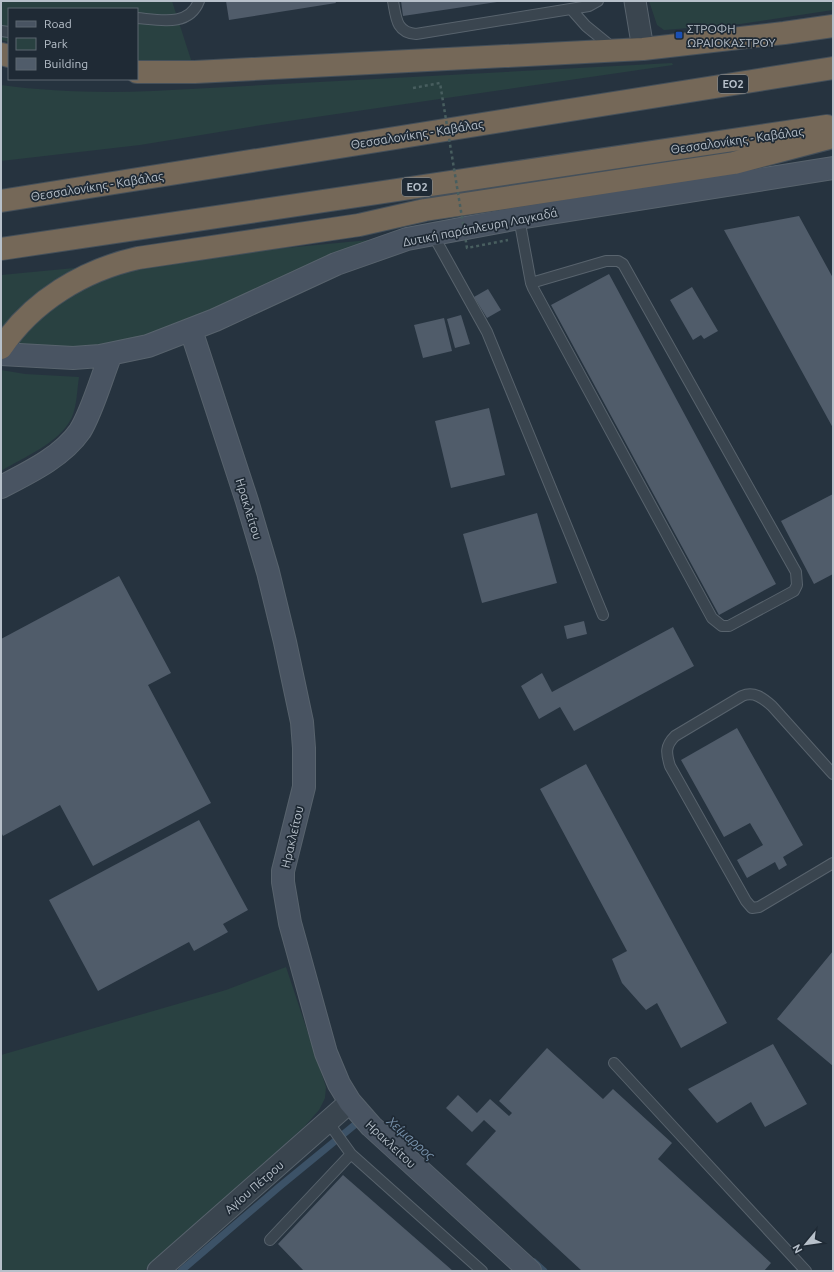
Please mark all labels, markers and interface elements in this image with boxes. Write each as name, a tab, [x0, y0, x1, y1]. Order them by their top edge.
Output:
legend	[8, 8, 138, 80]
text: Road	[44, 17, 72, 30]
place label: ΣΤΡΟΦΗ ΩΡΑΙΟΚΑΣΤΡΟΥ	[687, 22, 775, 49]
marker: ΣΤΡΟΦΗ ΩΡΑΙΟΚΑΣΤΡΟΥ	[674, 30, 684, 40]
text: Park	[44, 37, 68, 50]
text: Building	[44, 57, 88, 70]
road number: ΕΟ2	[718, 75, 748, 93]
street label: Θεσσαλονίκης - Καβάλας	[350, 117, 485, 152]
street label: Θεσσαλονίκης - Καβάλας	[670, 124, 805, 157]
street label: Θεσσαλονίκης - Καβάλας	[30, 169, 165, 204]
road number: ΕΟ2	[402, 178, 432, 196]
street label: Δυτική παράπλευρη Λαγκαδά	[402, 206, 558, 248]
street label: Ηρακλείτου	[234, 477, 264, 541]
street label: Ηρακλείτου	[279, 805, 305, 869]
water label: Χείμαρρος	[383, 1113, 438, 1163]
street label: Ηρακλείτου	[363, 1118, 419, 1170]
street label: Αγίου Πέτρου	[222, 1158, 286, 1216]
north arrow	[786, 1224, 826, 1264]
text: N	[790, 1242, 804, 1255]

